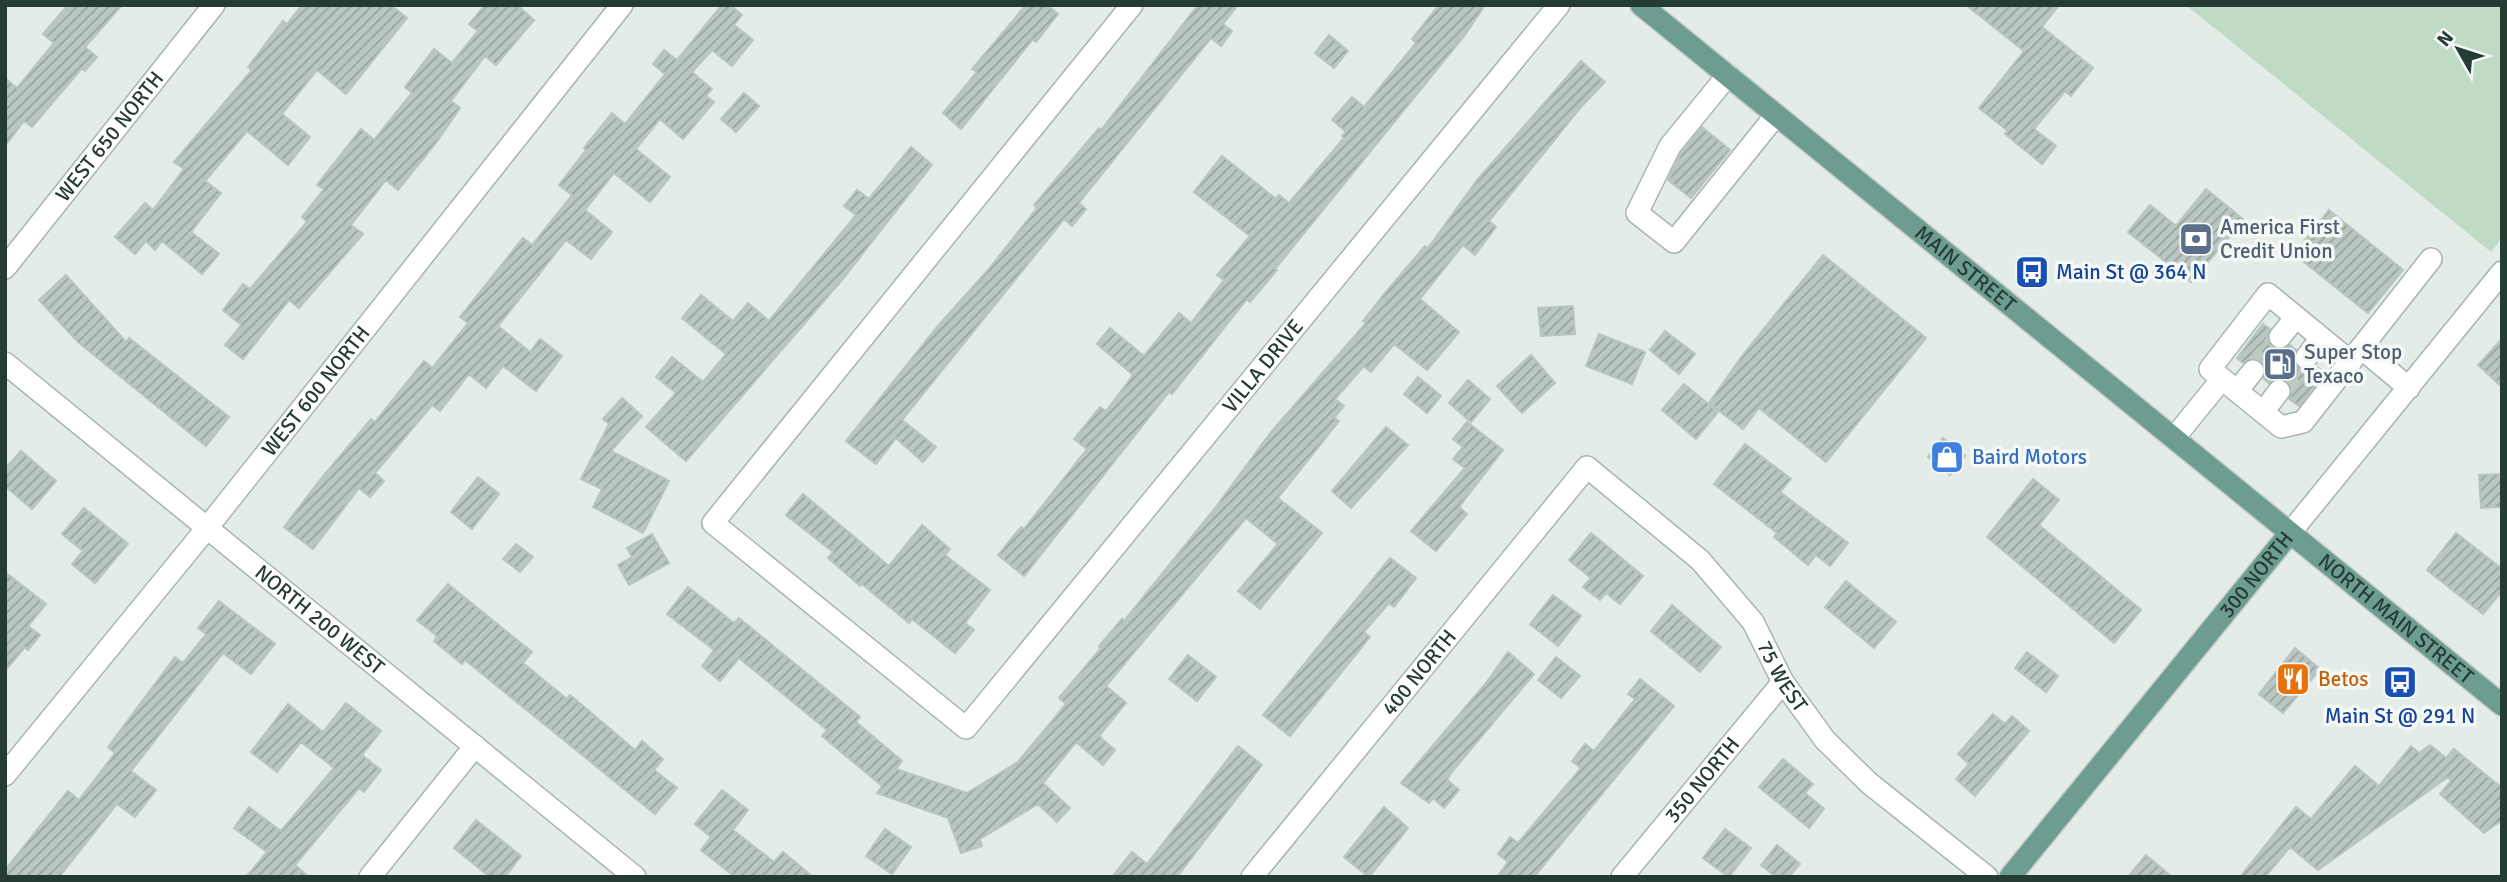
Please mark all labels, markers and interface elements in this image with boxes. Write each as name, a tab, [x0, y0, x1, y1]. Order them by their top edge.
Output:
north arrow	[2423, 14, 2493, 84]
text: N	[2432, 26, 2459, 52]
street label: WEST 650 NORTH	[50, 66, 169, 207]
place label: America First Credit Union	[2220, 214, 2340, 264]
street label: MAIN STREET	[1909, 220, 2022, 318]
bank icon: America First Credit Union	[2177, 220, 2215, 258]
bus stop icon: Main St @ 364 N	[2013, 253, 2051, 291]
place label: Main St @ 364 N	[2056, 259, 2207, 285]
street label: VILLA DRIVE	[1217, 314, 1309, 418]
street label: WEST 600 NORTH	[256, 320, 375, 462]
place label: Super Stop Texaco	[2304, 339, 2402, 389]
fuel station icon: Super Stop Texaco	[2261, 345, 2299, 383]
shop icon: Baird Motors	[1928, 438, 1966, 476]
place label: Baird Motors	[1972, 444, 2087, 470]
street label: 300 NORTH	[2213, 526, 2299, 623]
street label: NORTH MAIN STREET	[2313, 548, 2479, 690]
street label: NORTH 200 WEST	[250, 559, 390, 681]
street label: 400 NORTH	[1376, 624, 1462, 721]
street label: 75 WEST	[1751, 636, 1814, 718]
restaurant icon: Betos	[2274, 660, 2312, 698]
bus stop icon: Main St @ 291 N	[2381, 663, 2419, 701]
place label: Betos	[2318, 666, 2368, 692]
place label: Main St @ 291 N	[2325, 703, 2475, 729]
street label: 350 NORTH	[1659, 732, 1745, 828]

